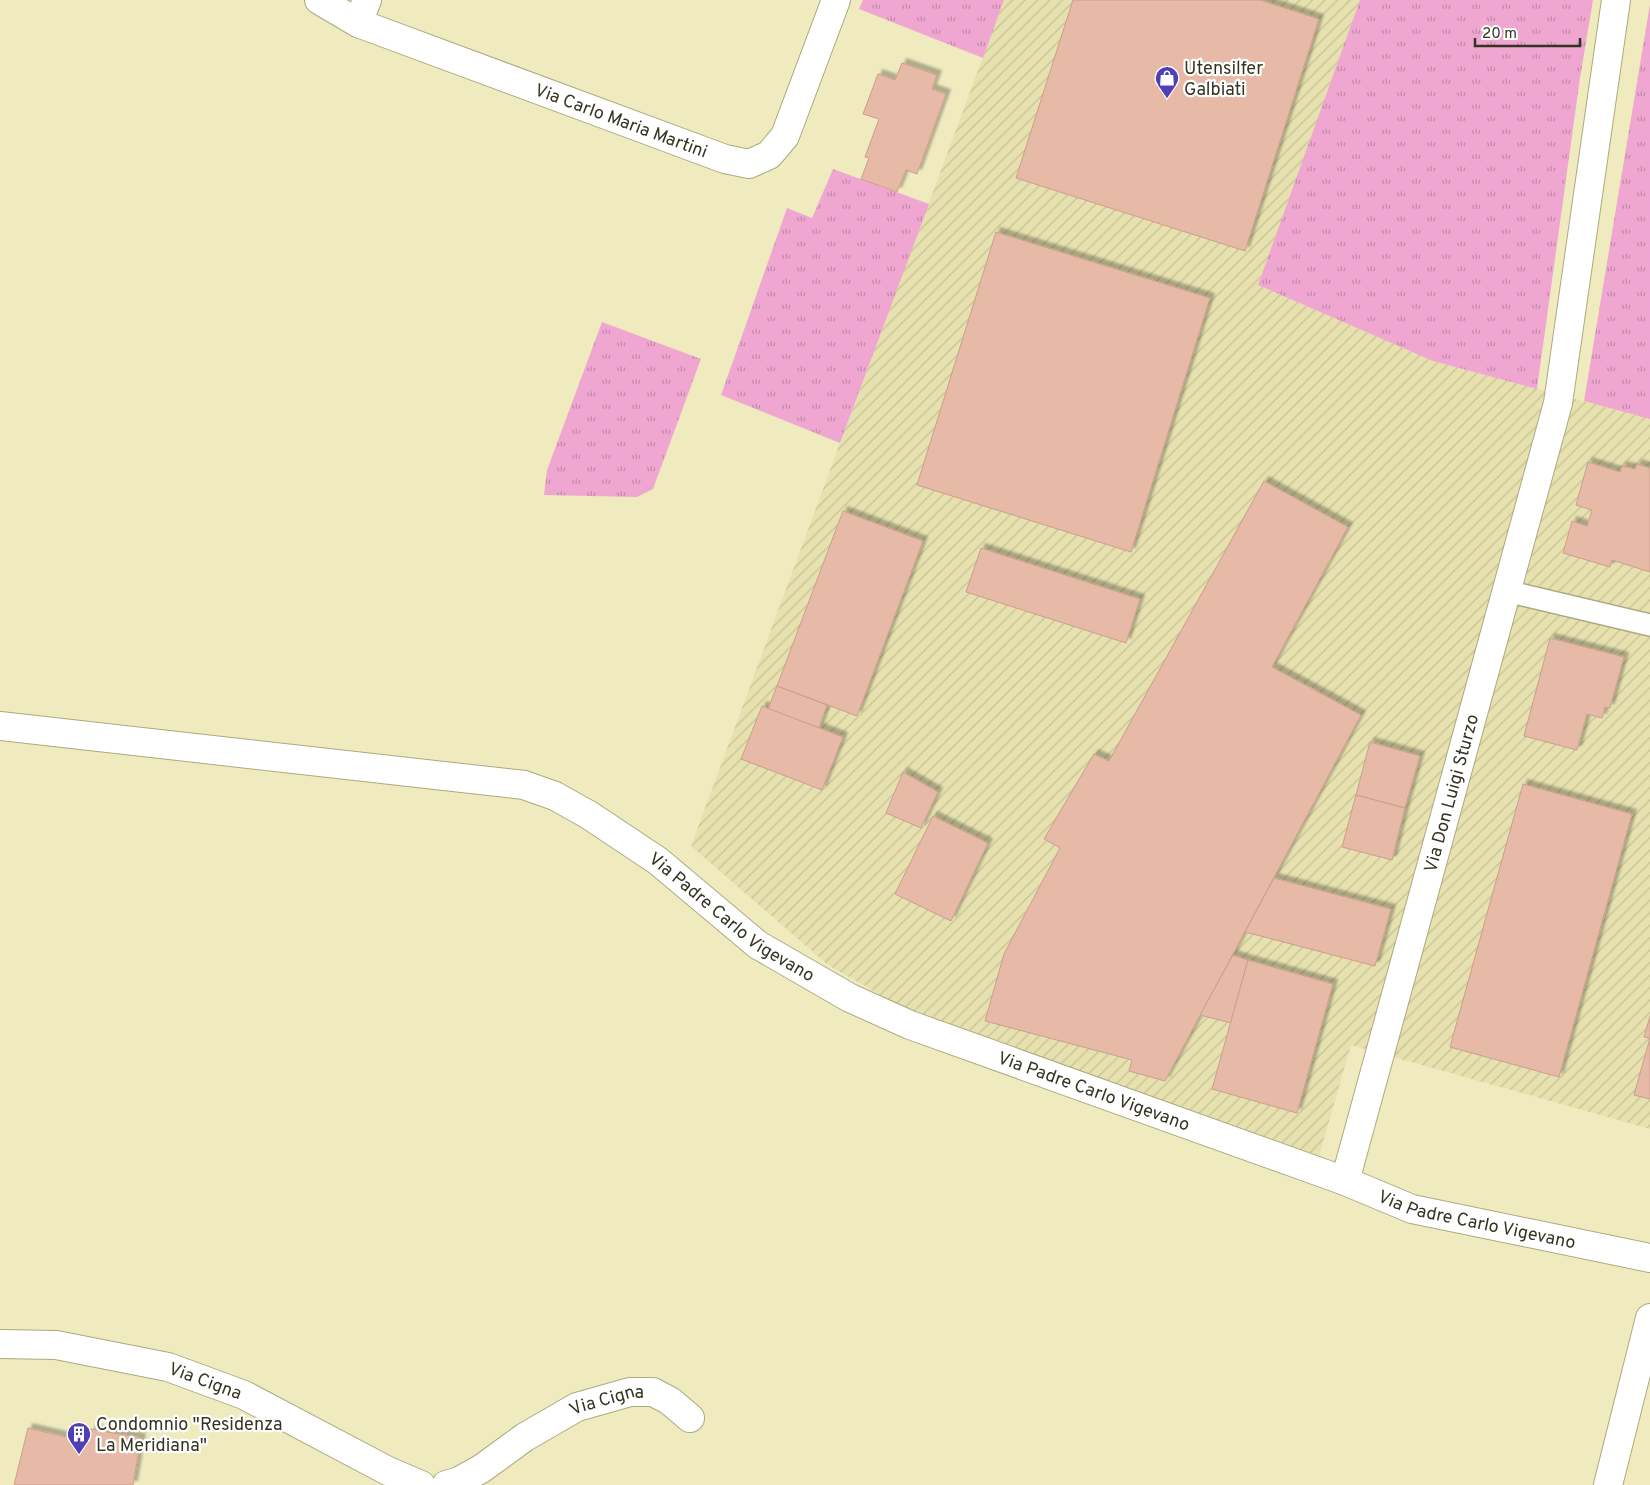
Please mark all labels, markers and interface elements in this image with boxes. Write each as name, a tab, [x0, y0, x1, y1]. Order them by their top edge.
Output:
scale bar	[1475, 15, 1580, 47]
text: 20 m	[1482, 25, 1517, 44]
place label: Utensilfer Galbiati	[1184, 58, 1263, 102]
shop icon: Utensilfer Galbiati	[1154, 65, 1180, 99]
street label: Via Carlo Maria Martini	[531, 79, 710, 165]
street label: Via Don Luigi Sturzo	[1420, 712, 1485, 875]
street label: Via Padre Carlo Vigevano	[644, 848, 818, 988]
street label: Via Padre Carlo Vigevano	[994, 1047, 1193, 1137]
street label: Via Padre Carlo Vigevano	[1374, 1186, 1578, 1255]
street label: Via Cigna	[165, 1358, 245, 1406]
street label: Via Cigna	[566, 1381, 644, 1422]
place label: Condomnio "Residenza La Meridiana"	[96, 1414, 283, 1458]
building icon: Condomnio "Residenza La Meridiana"	[66, 1421, 92, 1455]

